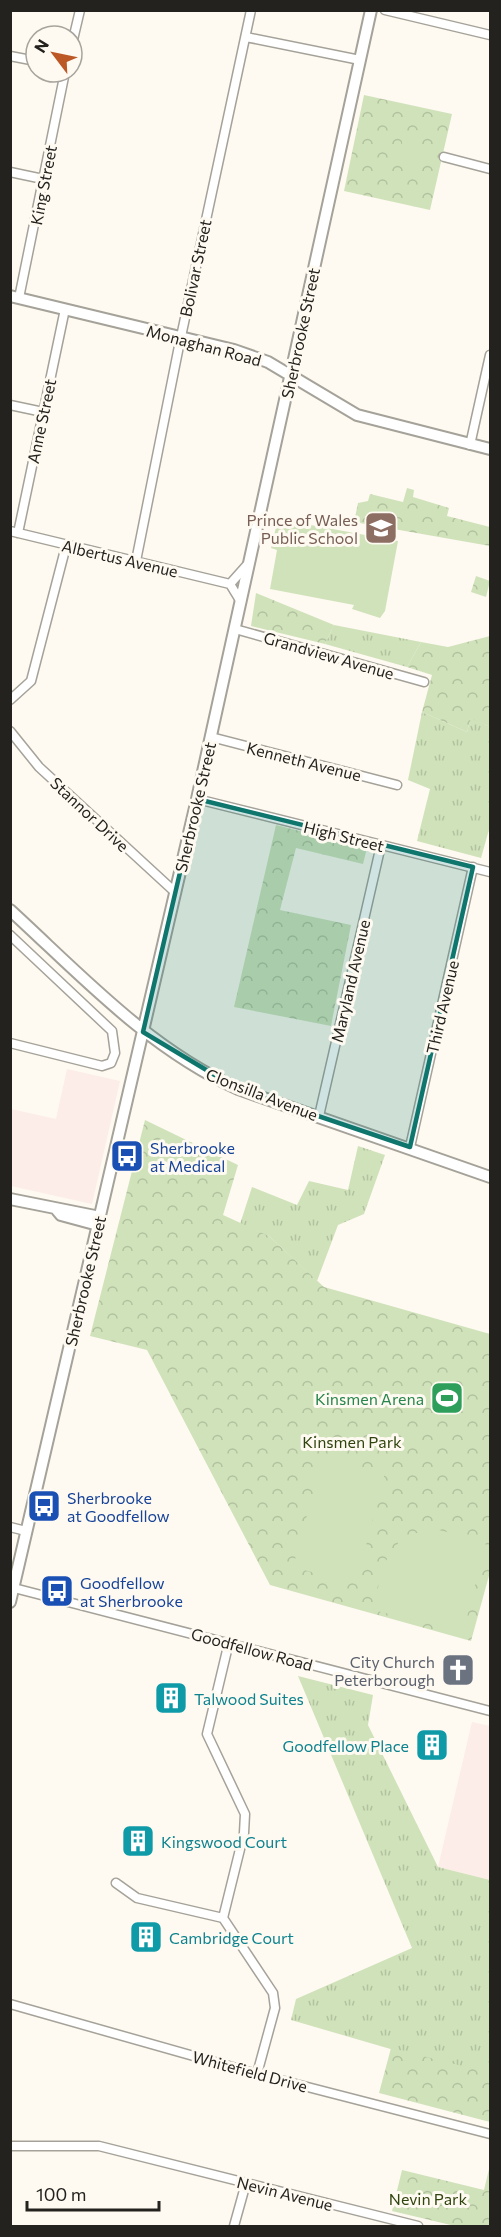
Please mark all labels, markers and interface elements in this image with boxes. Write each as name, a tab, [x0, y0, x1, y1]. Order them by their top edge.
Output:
north arrow	[24, 24, 84, 84]
text: N	[30, 36, 52, 56]
street label: King Street	[26, 143, 60, 227]
street label: Bolivar Street	[175, 217, 215, 318]
street label: Sherbrooke Street	[277, 265, 323, 400]
street label: Monaghan Road	[144, 321, 264, 369]
street label: Anne Street	[23, 376, 59, 465]
place label: Prince of Wales Public School	[246, 510, 358, 547]
school or university icon: Prince of Wales Public School	[363, 510, 399, 546]
street label: Albertus Avenue	[60, 535, 180, 581]
street label: Grandview Avenue	[262, 627, 396, 683]
street label: Kenneth Avenue	[245, 738, 363, 784]
street label: Sherbrooke Street	[171, 740, 219, 874]
street label: Stannor Drive	[47, 773, 133, 855]
street label: High Street	[302, 817, 387, 855]
street label: Maryland Avenue	[327, 918, 373, 1044]
street label: Third Avenue	[422, 958, 462, 1056]
street label: Clonsilla Avenue	[203, 1064, 321, 1124]
bus stop icon: Sherbrooke at Medical	[109, 1138, 145, 1174]
place label: Sherbrooke at Medical	[150, 1138, 235, 1175]
street label: Sherbrooke Street	[61, 1214, 109, 1348]
sports icon: Kinsmen Arena	[429, 1380, 465, 1416]
place label: Kinsmen Arena	[315, 1389, 424, 1408]
park label: Kinsmen Park	[302, 1432, 402, 1451]
bus stop icon: Sherbrooke at Goodfellow	[26, 1488, 62, 1524]
place label: Sherbrooke at Goodfellow	[67, 1488, 170, 1525]
bus stop icon: Goodfellow at Sherbrooke	[39, 1573, 75, 1609]
place label: Goodfellow at Sherbrooke	[80, 1573, 183, 1610]
street label: Goodfellow Road	[189, 1624, 315, 1674]
place label: City Church Peterborough	[334, 1652, 435, 1689]
church icon: City Church Peterborough	[440, 1652, 476, 1688]
building icon: Talwood Suites	[153, 1680, 189, 1716]
place label: Talwood Suites	[194, 1689, 304, 1708]
building icon: Goodfellow Place	[414, 1727, 450, 1763]
place label: Goodfellow Place	[282, 1736, 409, 1755]
building icon: Kingswood Court	[120, 1823, 156, 1859]
place label: Kingswood Court	[161, 1832, 288, 1851]
building icon: Cambridge Court	[128, 1919, 164, 1955]
place label: Cambridge Court	[169, 1928, 294, 1947]
street label: Whitefield Drive	[190, 2047, 310, 2095]
street label: Nevin Avenue	[235, 2172, 335, 2214]
scale bar	[27, 2174, 159, 2212]
text: 100 m	[36, 2183, 86, 2205]
park label: Nevin Park	[389, 2189, 467, 2208]

